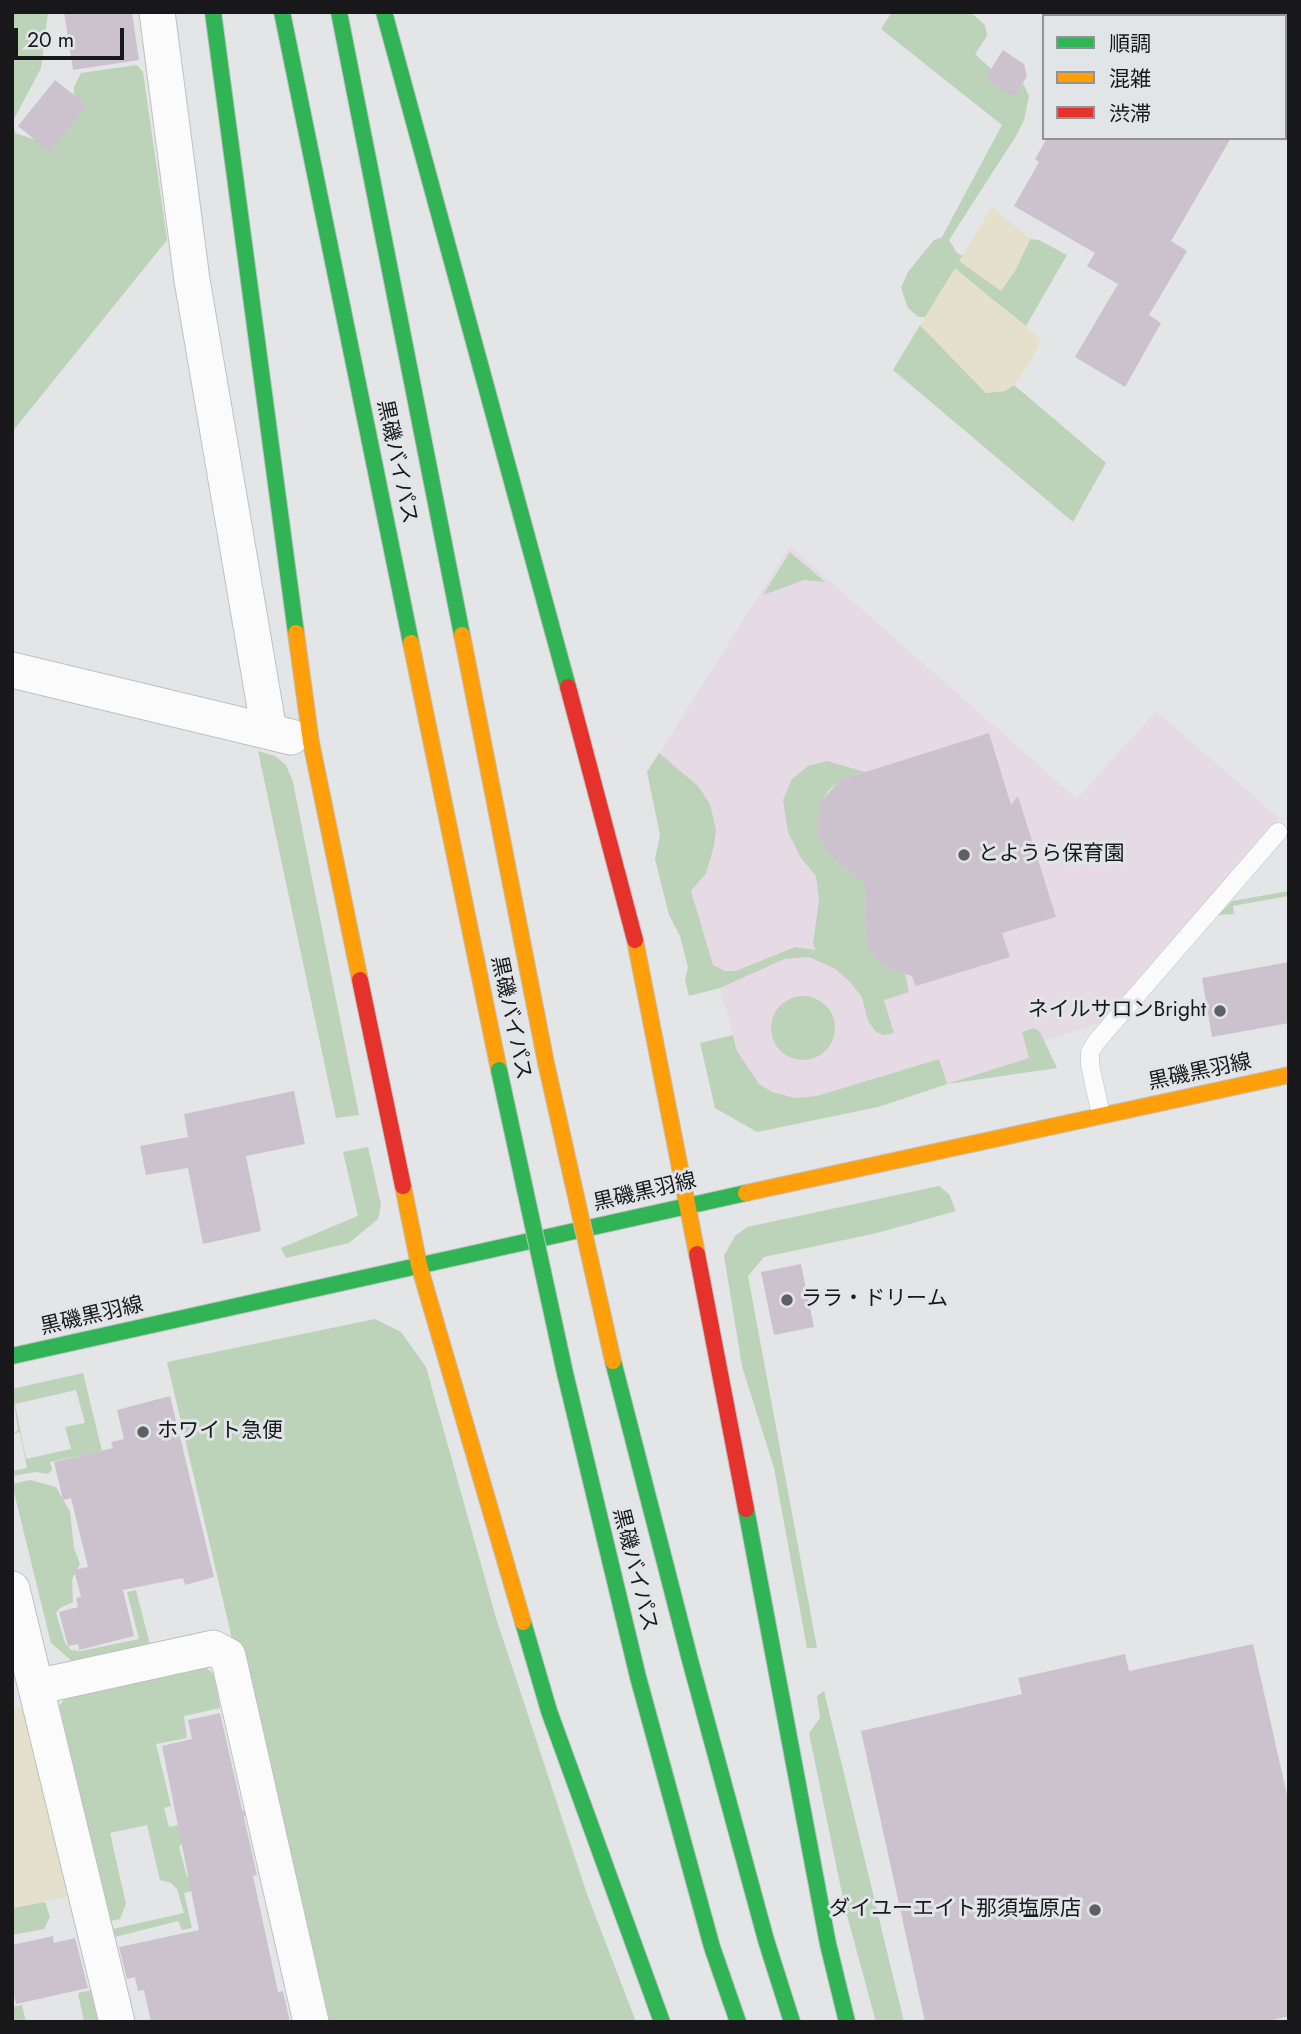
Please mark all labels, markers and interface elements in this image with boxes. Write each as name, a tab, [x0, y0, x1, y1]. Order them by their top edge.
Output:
scale bar	[18, 14, 128, 58]
legend	[1042, 14, 1287, 140]
text: 20 m	[27, 25, 74, 55]
text: 順調	[1109, 29, 1151, 59]
text: 混雑	[1109, 64, 1151, 94]
text: 渋滞	[1109, 99, 1151, 129]
street label: 黒磯バイパス	[371, 398, 421, 526]
place label: とようら保育園	[978, 842, 1125, 868]
marker: とようら保育園	[956, 847, 972, 863]
street label: 黒磯バイパス	[485, 954, 535, 1082]
place label: ネイルサロンBright	[1028, 998, 1206, 1024]
marker: ネイルサロンBright	[1212, 1003, 1228, 1019]
street label: 黒磯黒羽線	[1146, 1050, 1254, 1096]
street label: 黒磯黒羽線	[591, 1169, 699, 1217]
place label: ララ・ドリーム	[801, 1287, 948, 1313]
marker: ララ・ドリーム	[779, 1292, 795, 1308]
street label: 黒磯黒羽線	[38, 1293, 146, 1341]
place label: ホワイト急便	[157, 1419, 283, 1445]
marker: ホワイト急便	[135, 1424, 151, 1440]
street label: 黒磯バイパス	[607, 1506, 661, 1634]
place label: ダイユーエイト那須塩原店	[829, 1897, 1081, 1923]
marker: ダイユーエイト那須塩原店	[1087, 1902, 1103, 1918]

